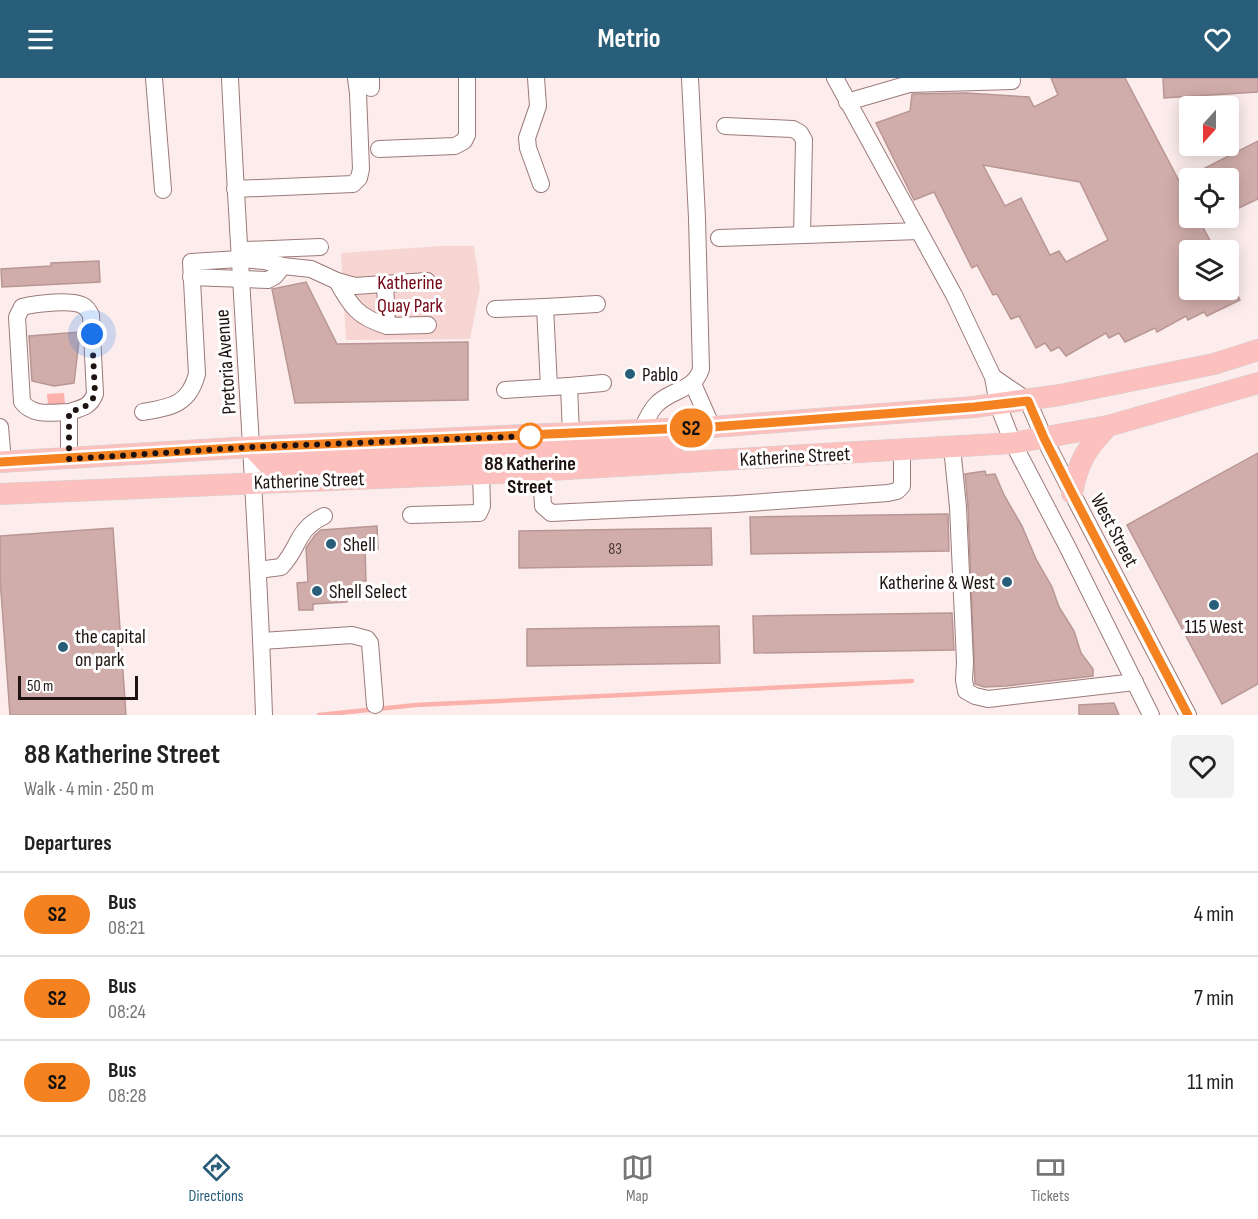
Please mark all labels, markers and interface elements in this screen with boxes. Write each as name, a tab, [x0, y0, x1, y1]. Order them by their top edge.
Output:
icon: menu	[24, 23, 57, 56]
text: Metrio	[597, 23, 661, 55]
icon: heart	[1201, 23, 1234, 56]
north arrow	[1179, 96, 1239, 156]
map controls	[1179, 96, 1239, 300]
button: locate	[1179, 168, 1239, 228]
button: layers	[1179, 240, 1239, 300]
park label: Katherine Quay Park	[377, 271, 443, 318]
street label: Pretoria Avenue	[210, 309, 242, 415]
your location	[77, 319, 107, 349]
place label: Pablo	[642, 363, 678, 387]
marker: Pablo	[623, 367, 637, 381]
line badge: S2	[664, 408, 718, 448]
text: S2	[682, 416, 700, 441]
marker: 88 Katherine Street	[517, 423, 543, 449]
street label: Katherine Street	[739, 442, 851, 472]
place label: 88 Katherine Street	[484, 452, 576, 499]
street label: Katherine Street	[253, 467, 365, 495]
street label: West Street	[1085, 490, 1143, 571]
place label: Shell	[343, 533, 376, 557]
marker: Shell	[324, 537, 338, 551]
house number: 83	[608, 540, 622, 559]
place label: Katherine & West	[879, 571, 995, 595]
marker: Katherine & West	[1000, 575, 1014, 589]
place label: Shell Select	[329, 580, 407, 604]
marker: Shell Select	[310, 584, 324, 598]
marker: 115 West	[1207, 598, 1221, 612]
place label: 115 West	[1184, 615, 1244, 639]
place label: the capital on park	[75, 625, 146, 672]
marker: the capital on park	[56, 640, 70, 654]
scale bar	[18, 673, 138, 700]
text: 50 m	[27, 677, 53, 696]
button: heart	[1171, 735, 1234, 798]
text: 88 Katherine Street	[24, 738, 220, 771]
text: Walk · 4 min · 250 m	[24, 777, 154, 801]
text: Departures	[24, 830, 112, 857]
text: Bus	[108, 889, 137, 916]
text: 4 min	[1194, 901, 1234, 928]
text: S2	[48, 902, 66, 927]
text: 08:21	[108, 916, 145, 940]
text: Bus	[108, 973, 137, 1000]
text: 7 min	[1194, 985, 1234, 1012]
text: S2	[48, 986, 66, 1011]
text: 08:24	[108, 1000, 146, 1024]
text: Bus	[108, 1057, 137, 1084]
text: 11 min	[1187, 1069, 1234, 1096]
text: S2	[48, 1070, 66, 1095]
text: 08:28	[108, 1084, 146, 1108]
tab: Directions	[189, 1151, 244, 1206]
tab: Map	[621, 1151, 654, 1206]
tab: Tickets	[1031, 1151, 1069, 1206]

